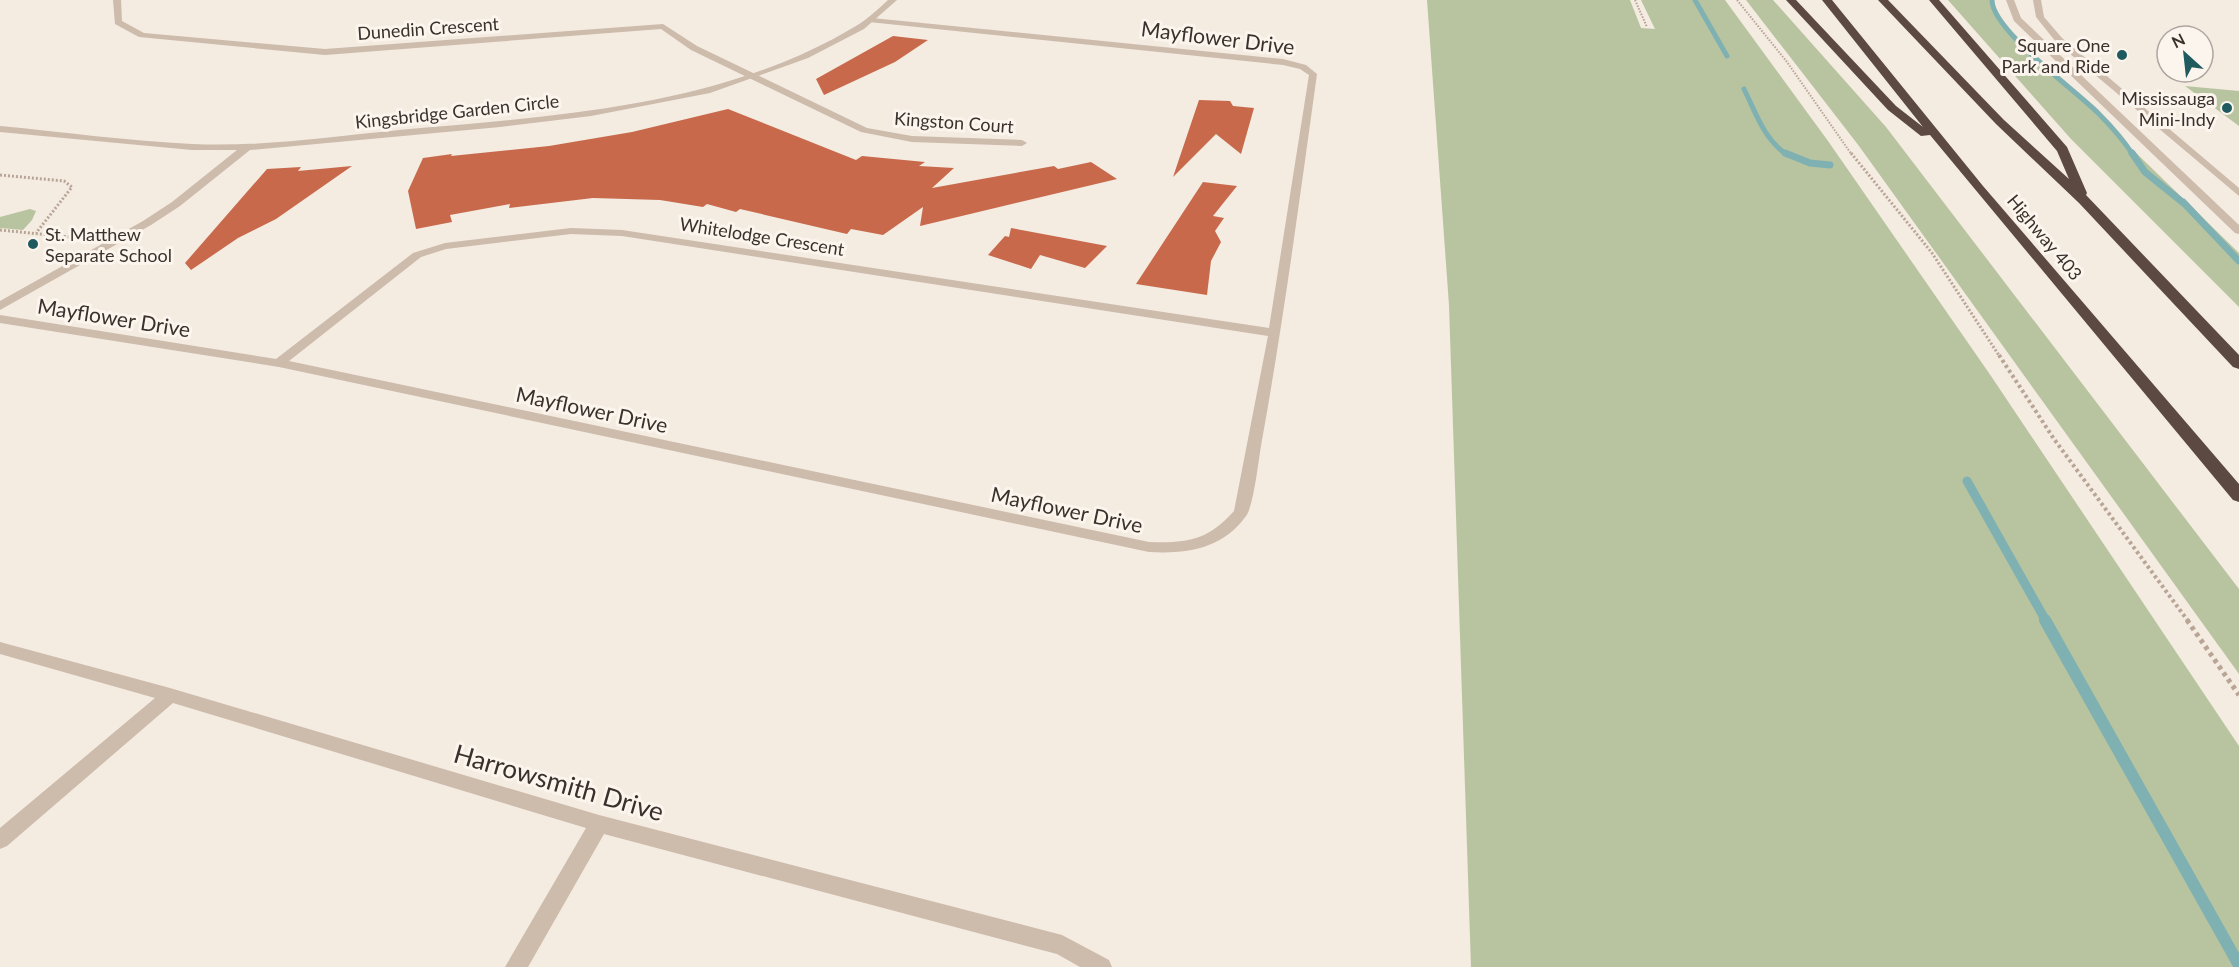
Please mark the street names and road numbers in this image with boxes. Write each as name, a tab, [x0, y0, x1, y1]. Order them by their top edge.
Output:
street label: Dunedin Crescent	[356, 12, 500, 44]
street label: Mayflower Drive	[1140, 15, 1296, 59]
street label: Kingsbridge Garden Circle	[354, 89, 560, 133]
street label: Kingston Court	[893, 107, 1015, 137]
street label: Highway 403	[2003, 190, 2087, 284]
street label: Whitelodge Crescent	[678, 212, 846, 260]
street label: Mayflower Drive	[36, 293, 192, 341]
street label: Mayflower Drive	[514, 381, 670, 437]
street label: Mayflower Drive	[989, 481, 1145, 537]
street label: Harrowsmith Drive	[450, 737, 668, 827]

